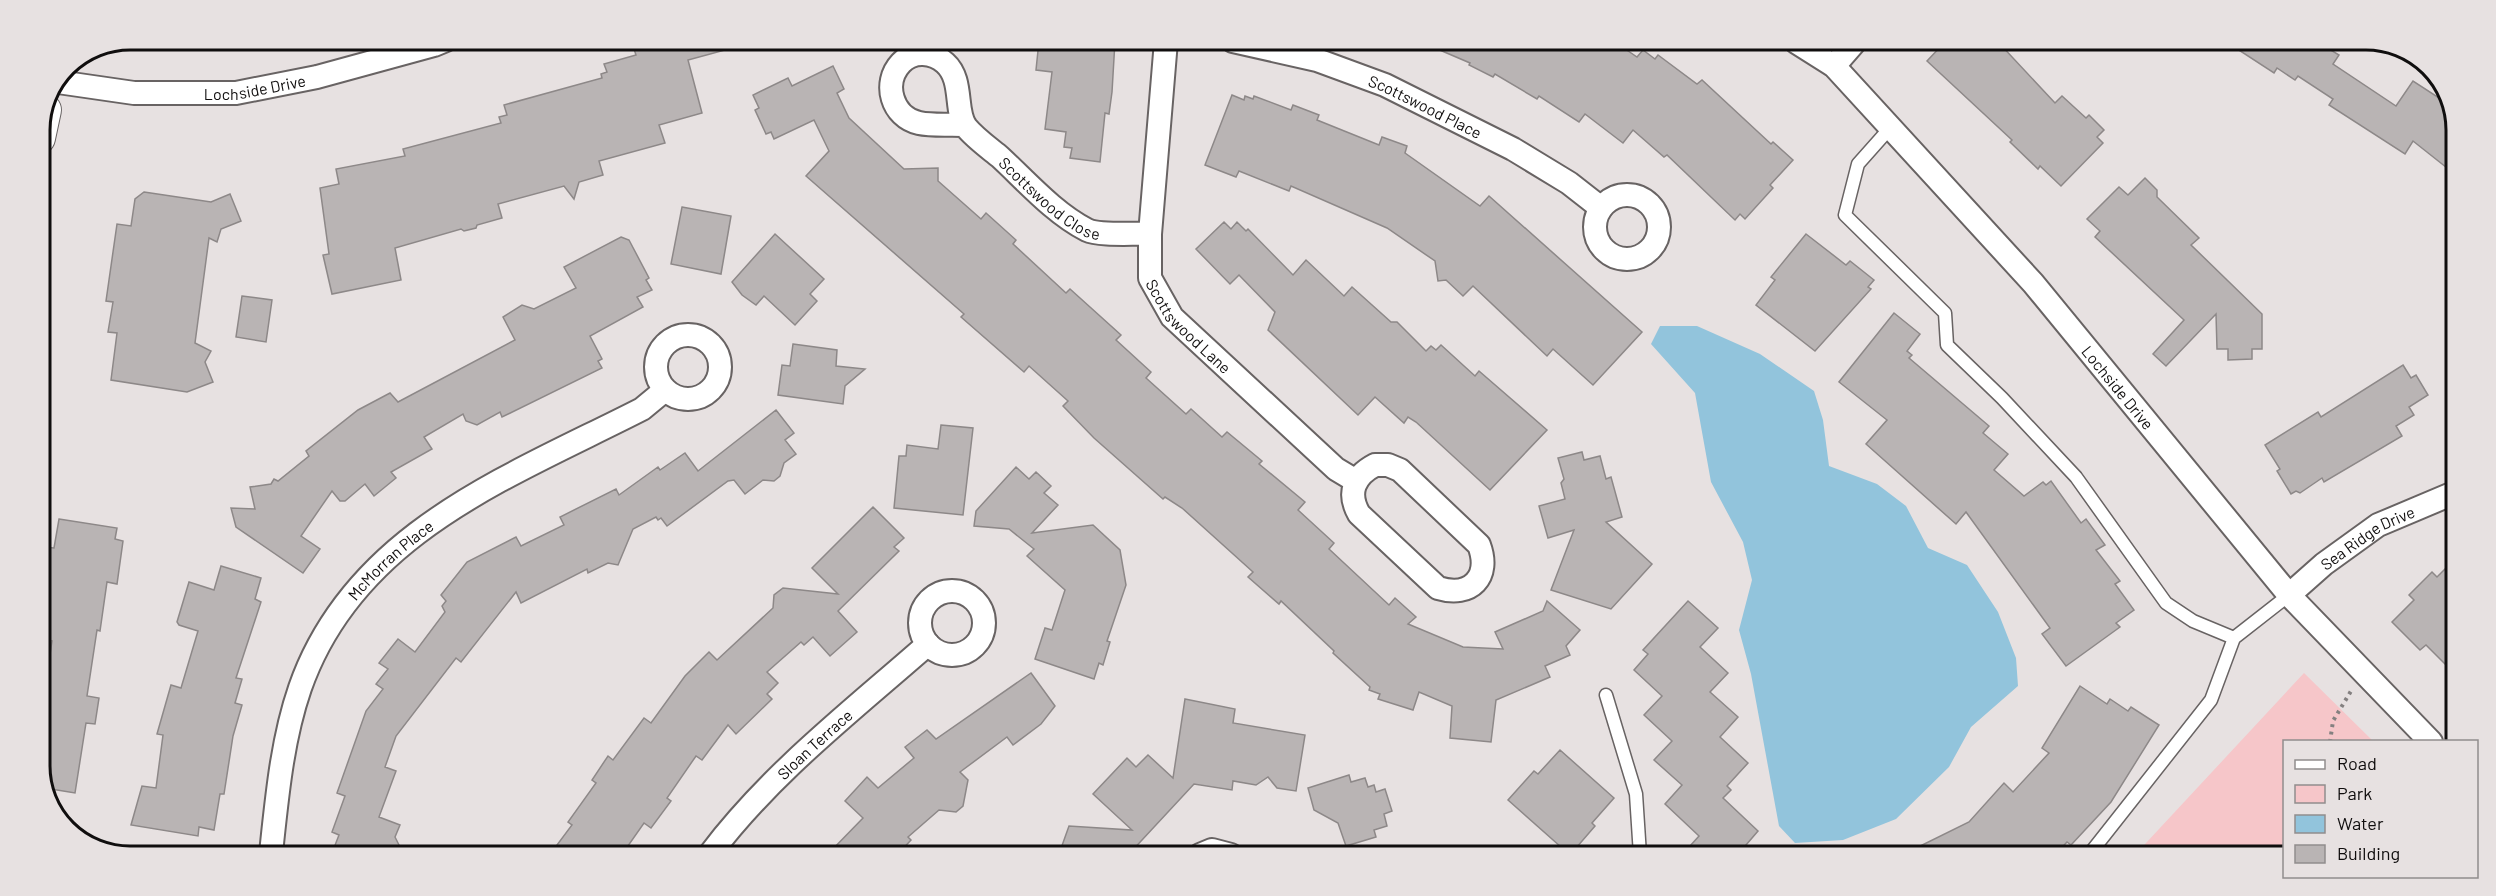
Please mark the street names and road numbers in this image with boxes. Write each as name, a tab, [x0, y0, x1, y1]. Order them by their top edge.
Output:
street label: Lochside Drive	[204, 70, 307, 103]
street label: Scottswood Place	[1366, 70, 1485, 142]
street label: Scottswood Close	[996, 152, 1102, 242]
street label: Scottswood Lane	[1143, 275, 1235, 377]
street label: Lochside Drive	[2078, 341, 2158, 433]
street label: Sea Ridge Drive	[2316, 501, 2417, 573]
street label: McMorran Place	[343, 515, 436, 603]
street label: Sloan Terrace	[773, 705, 856, 783]

